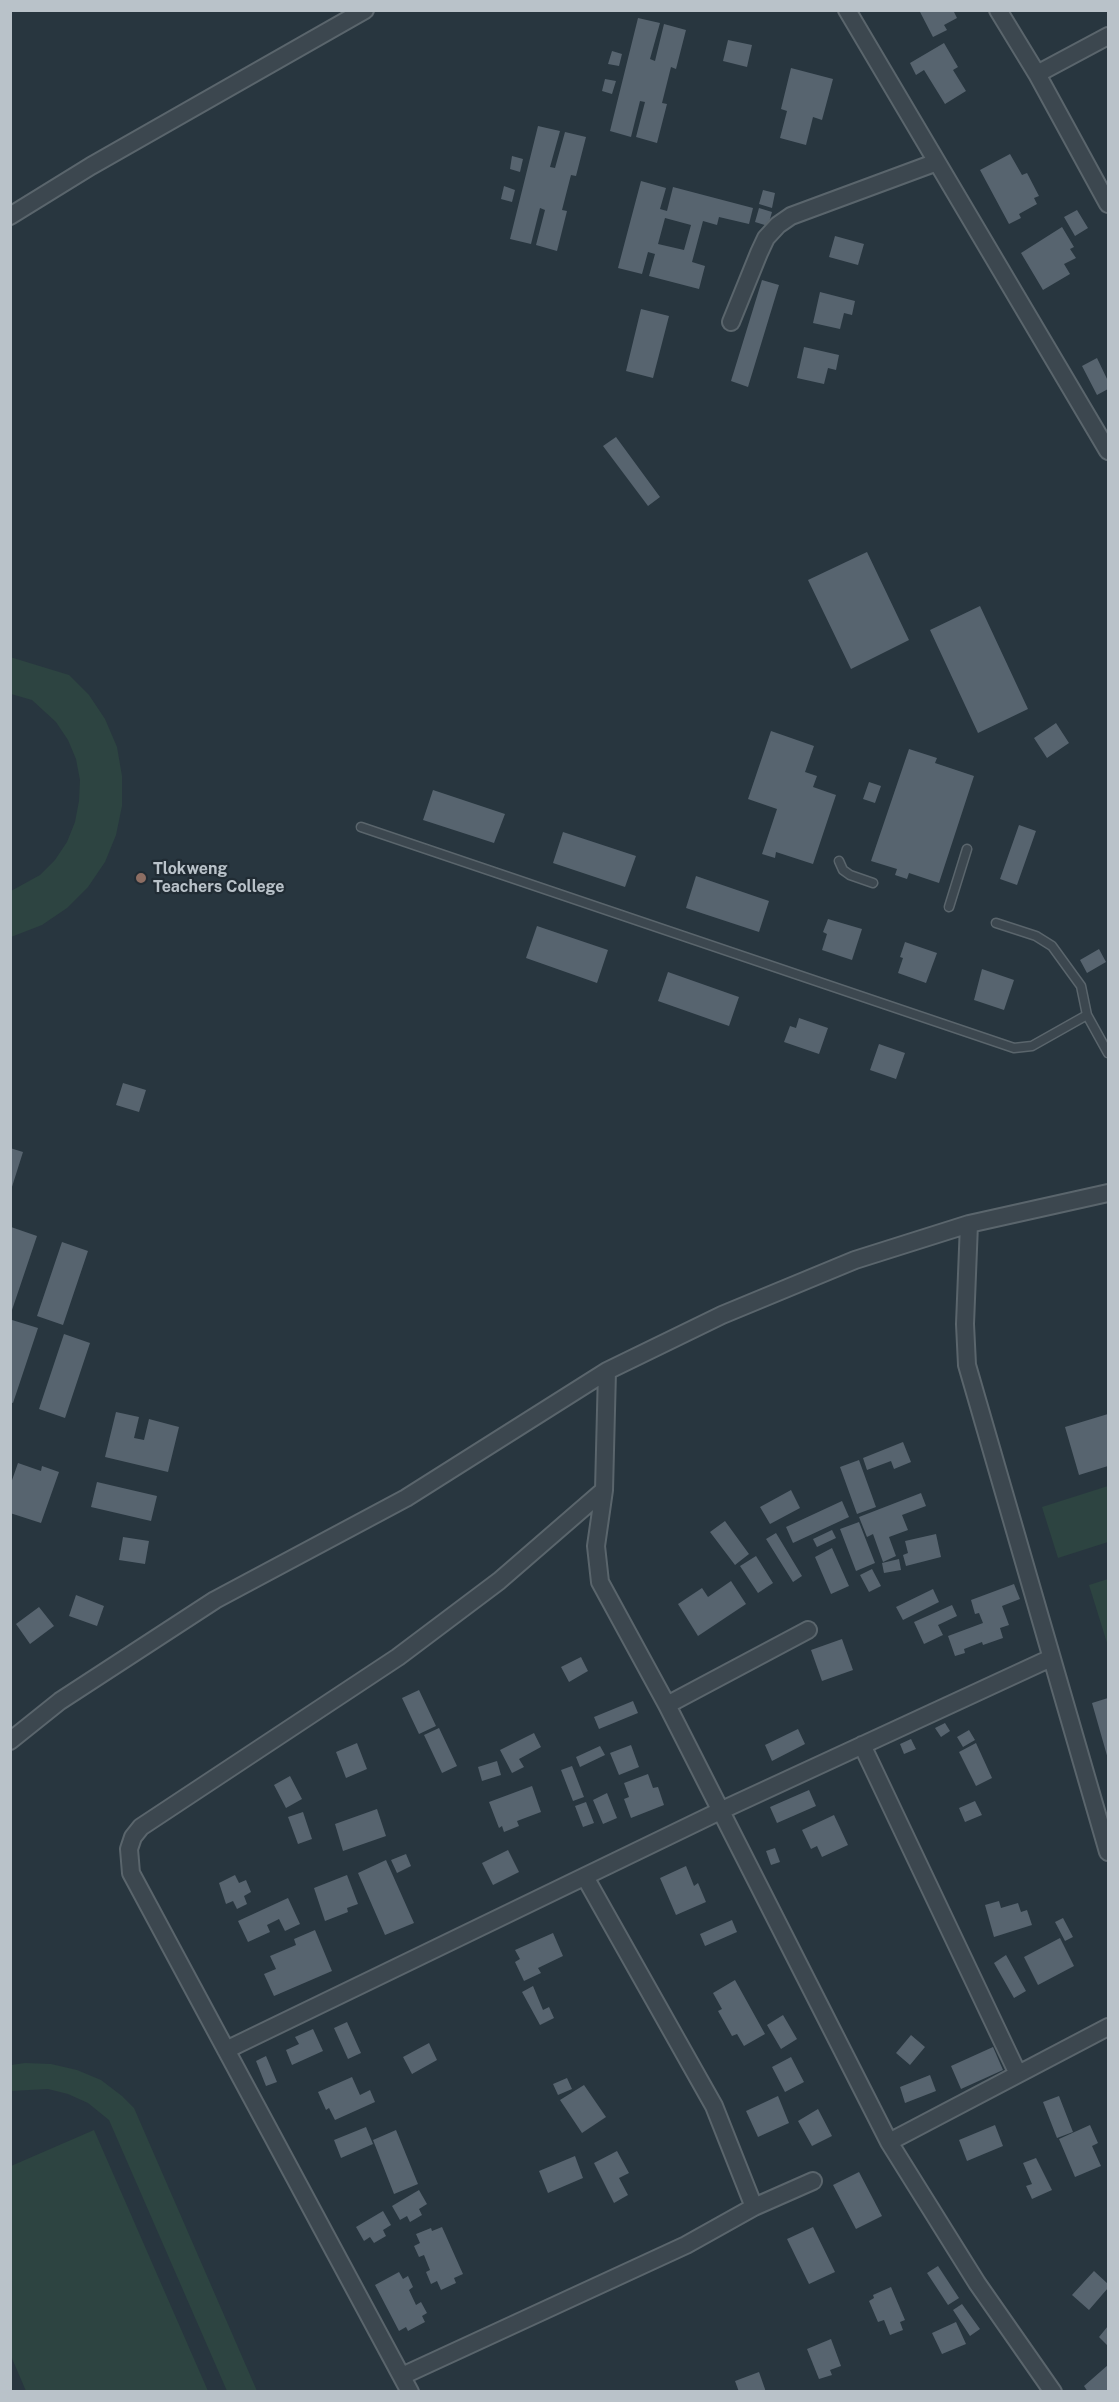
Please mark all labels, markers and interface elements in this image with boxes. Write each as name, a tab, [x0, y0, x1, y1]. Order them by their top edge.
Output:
place label: Tlokweng Teachers College	[153, 859, 285, 897]
marker: Tlokweng Teachers College	[134, 871, 148, 885]

